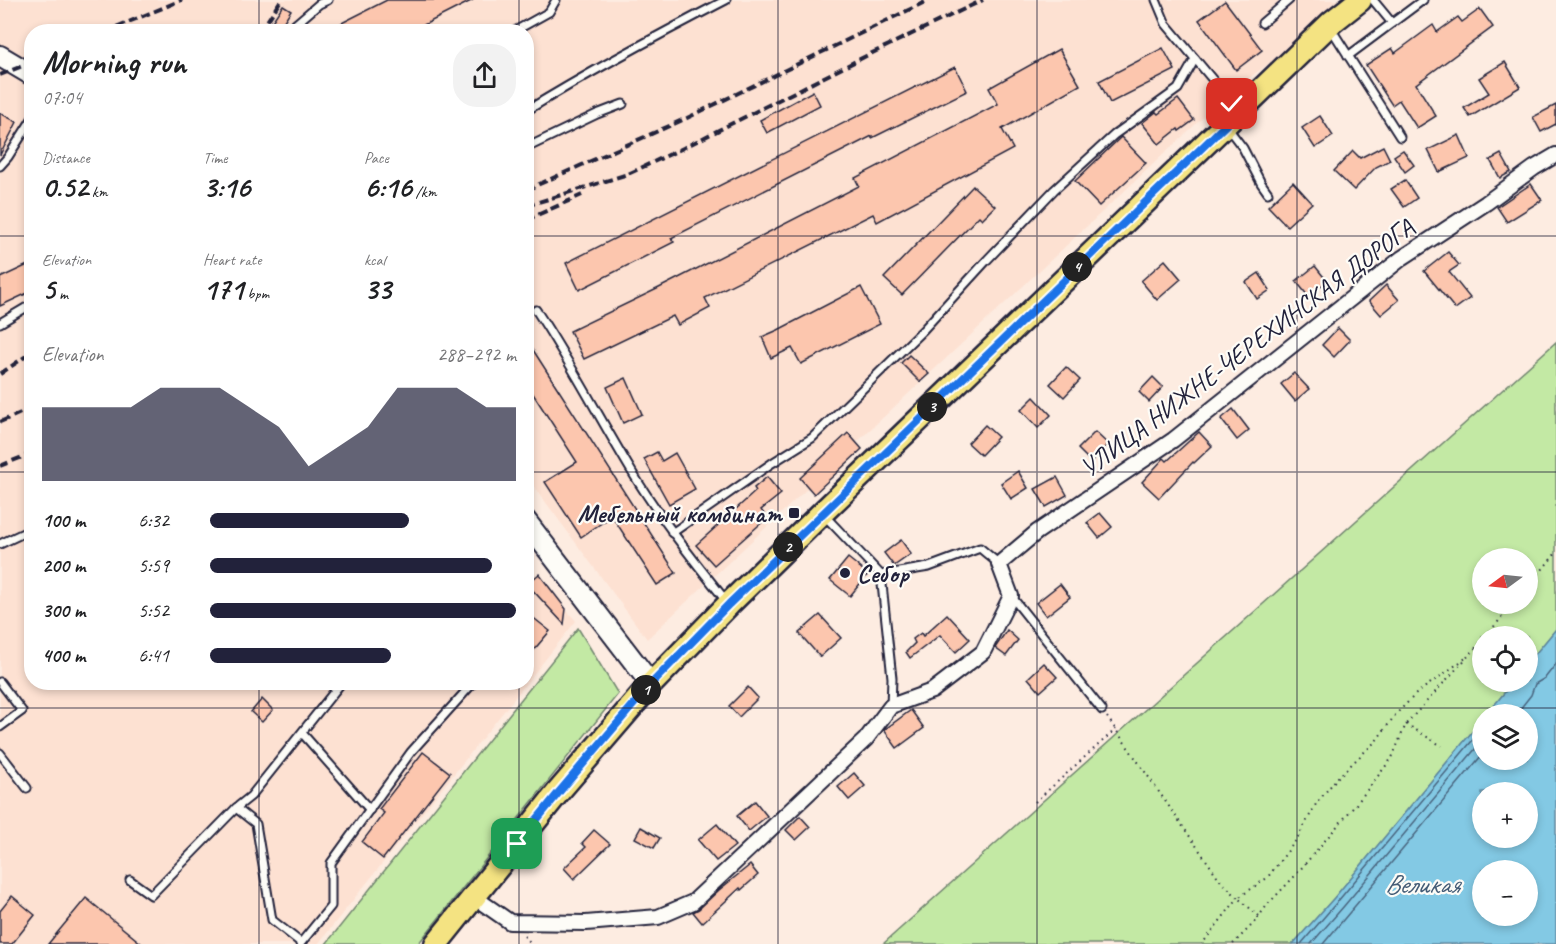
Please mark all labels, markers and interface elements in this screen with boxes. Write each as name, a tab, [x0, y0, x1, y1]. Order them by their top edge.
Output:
text: Morning run	[42, 41, 186, 83]
button: share	[453, 44, 516, 107]
pin	[1206, 78, 1257, 129]
text: 07:04	[42, 85, 82, 110]
icon: check	[1215, 87, 1248, 120]
text: Distance	[42, 148, 90, 168]
text: Time	[203, 148, 227, 168]
text: Pace	[364, 148, 389, 168]
text: 0.52	[42, 168, 88, 206]
text: 3:16	[203, 168, 250, 206]
text: 6:16	[364, 168, 412, 206]
text: km	[88, 182, 107, 202]
text: /km	[412, 182, 437, 202]
street label: УЛИЦА НИЖНЕ-ЧЕРЕХИНСКАЯ ДОРОГА	[1073, 211, 1421, 484]
text: Elevation	[42, 250, 91, 270]
text: Heart rate	[203, 250, 261, 270]
text: kcal	[364, 250, 385, 270]
pin: 4	[1062, 252, 1092, 282]
text: 4	[1073, 257, 1081, 277]
text: 5	[42, 270, 55, 308]
text: 171	[203, 270, 243, 308]
text: 33	[364, 270, 391, 308]
text: m	[55, 284, 68, 304]
text: bpm	[243, 284, 269, 304]
text: Elevation	[42, 342, 104, 367]
text: 288–292 m	[437, 342, 516, 367]
pin: 3	[917, 392, 947, 422]
text: 3	[928, 397, 936, 417]
place label: Мебельный комбинат	[578, 497, 784, 530]
marker: Мебельный комбинат	[787, 506, 801, 520]
text: 100 m	[42, 508, 85, 533]
text: 6:32	[138, 508, 169, 533]
pin: 2	[773, 532, 803, 562]
text: 2	[784, 537, 792, 557]
north arrow	[1472, 548, 1538, 614]
map controls	[1472, 548, 1538, 926]
text: 200 m	[42, 553, 85, 578]
text: 5:59	[138, 553, 169, 578]
place label: Себор	[857, 557, 911, 590]
marker: Себор	[838, 566, 852, 580]
text: 300 m	[42, 598, 85, 623]
text: 5:52	[138, 598, 169, 623]
button: locate	[1472, 626, 1538, 692]
text: 400 m	[42, 643, 85, 668]
text: 6:41	[138, 643, 169, 668]
pin: 1	[631, 675, 661, 705]
text: 1	[642, 680, 650, 700]
button: layers	[1472, 704, 1538, 770]
button: +	[1472, 782, 1538, 848]
pin	[491, 818, 542, 869]
icon: arrive	[500, 827, 533, 860]
button: −	[1472, 860, 1538, 926]
water label: Великая	[1385, 867, 1462, 901]

